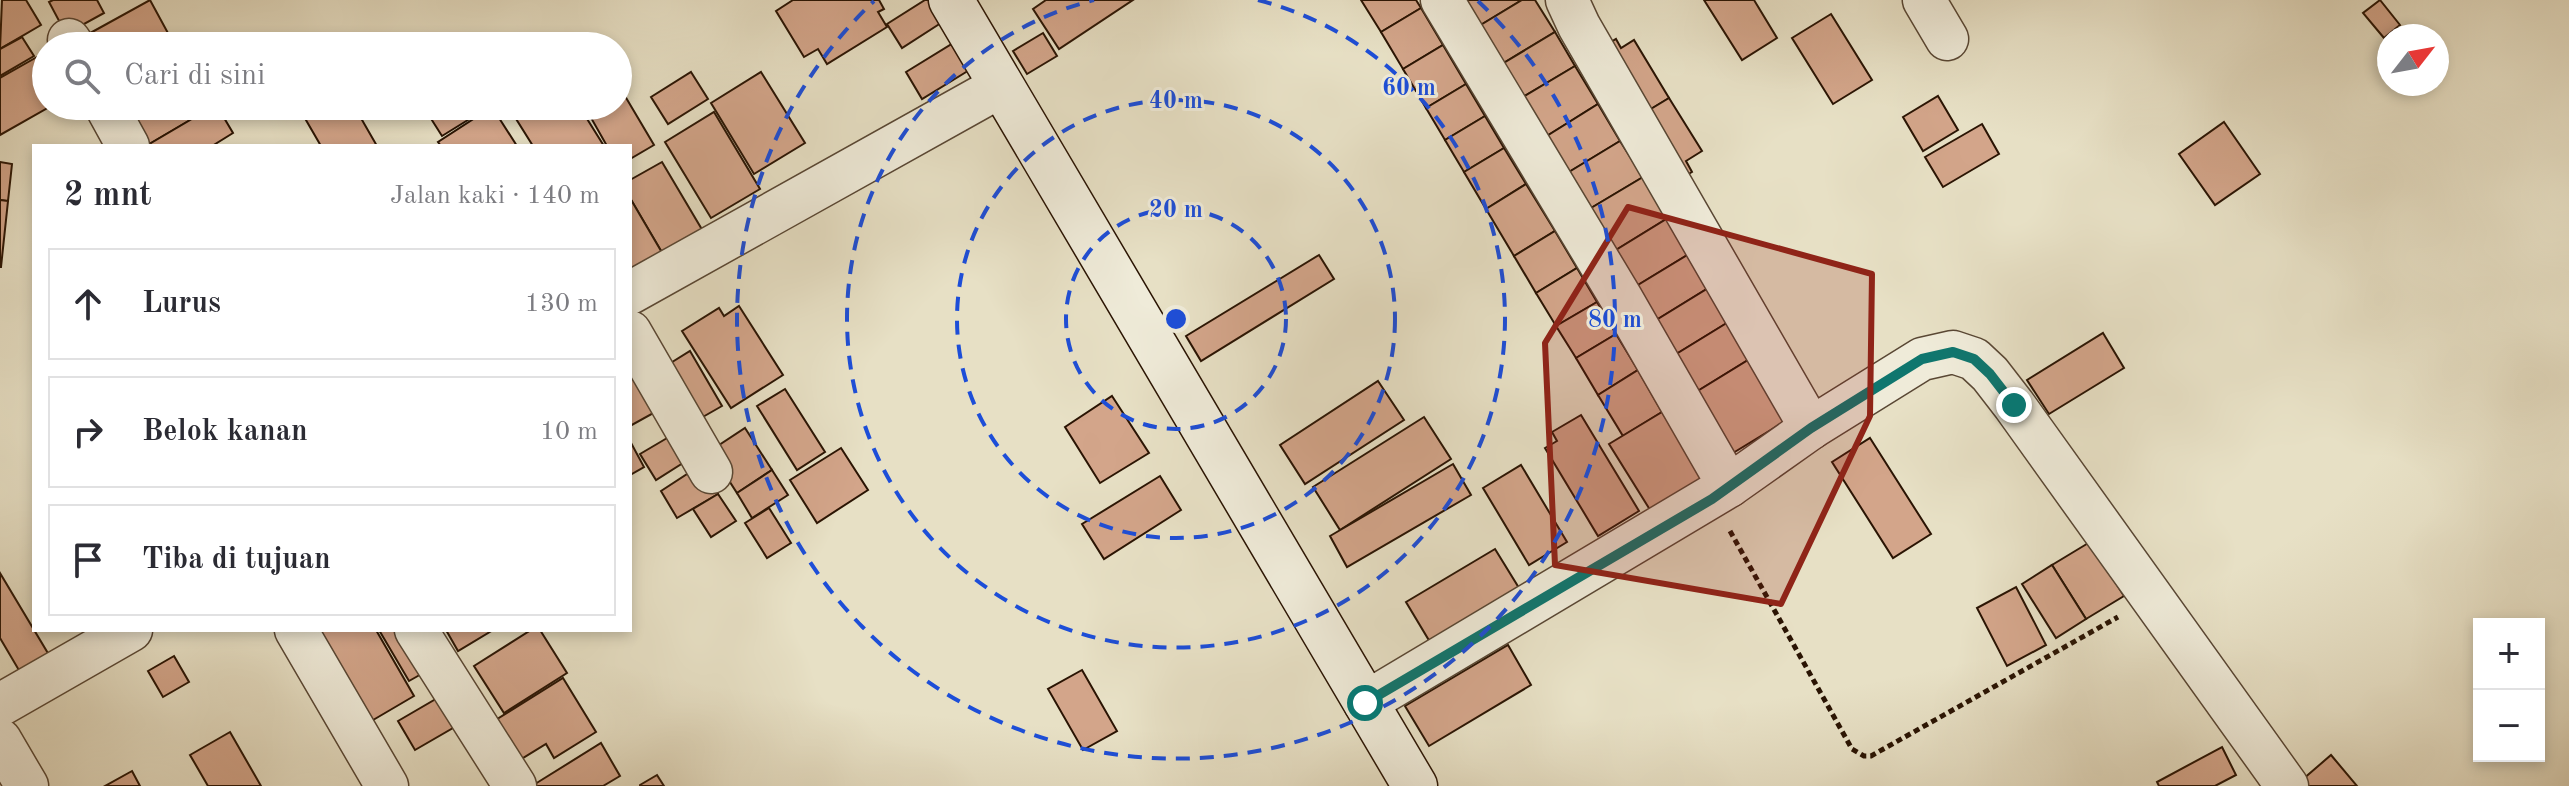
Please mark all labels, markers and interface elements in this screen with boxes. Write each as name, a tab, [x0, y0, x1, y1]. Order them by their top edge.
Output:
north arrow	[2377, 24, 2449, 96]
search box	[32, 32, 632, 120]
icon: search	[60, 54, 104, 98]
text: Cari di sini	[124, 61, 265, 91]
text: 60 m	[1382, 77, 1436, 101]
text: 40 m	[1149, 90, 1203, 114]
text: 2 mnt	[64, 179, 152, 213]
text: Jalan kaki · 140 m	[390, 183, 600, 209]
text: 20 m	[1149, 199, 1203, 223]
icon: ahead	[66, 282, 110, 326]
text: Lurus	[142, 289, 221, 319]
text: 130 m	[525, 291, 598, 317]
centre of rings	[1162, 305, 1190, 333]
text: 80 m	[1588, 309, 1642, 333]
route end	[1996, 387, 2032, 423]
icon: right	[66, 410, 110, 454]
text: Belok kanan	[142, 417, 308, 447]
text: 10 m	[540, 419, 598, 445]
icon: arrive	[66, 538, 110, 582]
text: Tiba di tujuan	[142, 545, 331, 575]
map controls	[2473, 618, 2545, 762]
button: +	[2473, 618, 2545, 690]
route start	[1347, 685, 1383, 721]
button: −	[2473, 690, 2545, 762]

